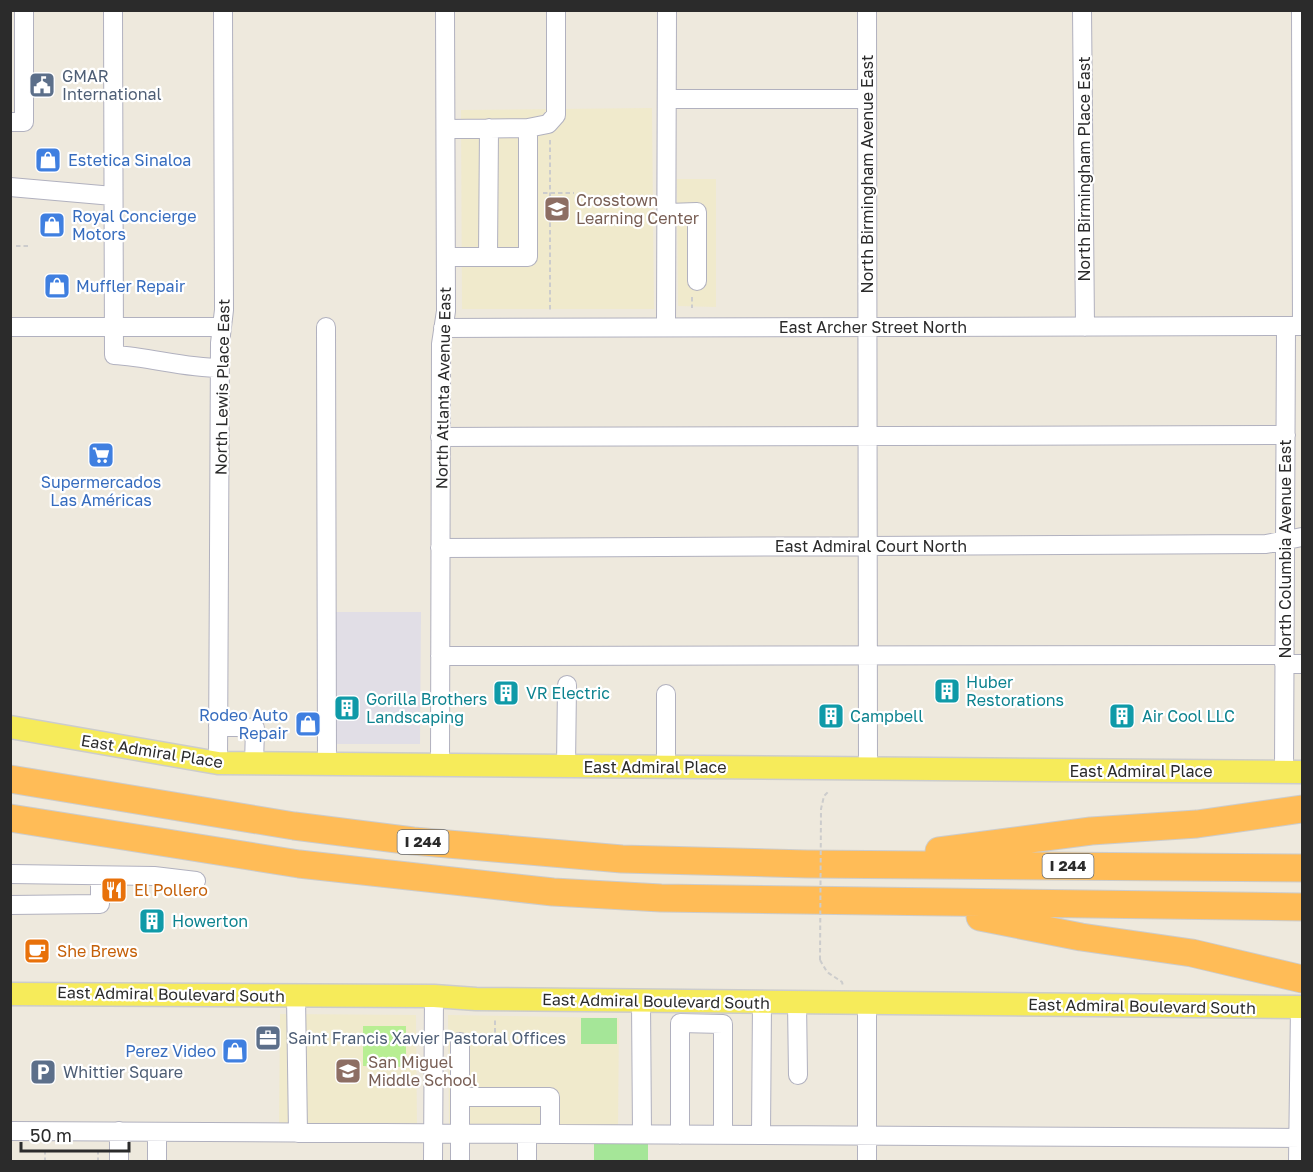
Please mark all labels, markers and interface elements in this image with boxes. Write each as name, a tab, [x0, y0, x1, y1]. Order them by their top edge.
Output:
street label: North Birmingham Avenue East	[857, 55, 877, 293]
street label: North Birmingham Place East	[1074, 56, 1094, 282]
place label: GMAR International	[62, 66, 162, 104]
public building icon: GMAR International	[27, 70, 57, 100]
shop icon: Estetica Sinaloa	[33, 145, 63, 175]
place label: Estetica Sinaloa	[68, 150, 191, 170]
place label: Crosstown Learning Center	[576, 190, 699, 228]
school or university icon: Crosstown Learning Center	[542, 194, 572, 224]
place label: Royal Concierge Motors	[72, 206, 196, 244]
shop icon: Royal Concierge Motors	[37, 210, 67, 240]
shop icon: Muffler Repair	[42, 271, 72, 301]
place label: Muffler Repair	[76, 276, 185, 296]
street label: North Atlanta Avenue East	[431, 287, 455, 489]
street label: North Lewis Place East	[210, 299, 234, 475]
street label: East Archer Street North	[779, 317, 967, 337]
street label: North Columbia Avenue East	[1275, 439, 1295, 659]
supermarket icon: Supermercados Las Américas	[86, 440, 116, 470]
place label: Supermercados Las Américas	[41, 472, 161, 510]
street label: East Admiral Court North	[775, 536, 967, 556]
place label: Huber Restorations	[966, 672, 1064, 710]
building icon: Huber Restorations	[932, 676, 962, 706]
building icon: VR Electric	[491, 678, 521, 708]
place label: VR Electric	[526, 683, 610, 703]
place label: Gorilla Brothers Landscaping	[366, 689, 487, 727]
building icon: Gorilla Brothers Landscaping	[332, 693, 362, 723]
building icon: Campbell	[816, 701, 846, 731]
building icon: Air Cool LLC	[1107, 701, 1137, 731]
place label: Rodeo Auto Repair	[199, 705, 288, 743]
place label: Campbell	[850, 706, 923, 726]
place label: Air Cool LLC	[1142, 706, 1235, 726]
shop icon: Rodeo Auto Repair	[293, 709, 323, 739]
street label: East Admiral Place	[80, 730, 224, 772]
street label: East Admiral Place	[583, 757, 727, 777]
street label: East Admiral Place	[1069, 761, 1213, 781]
road number: I 244	[398, 830, 448, 854]
road number: I 244	[1042, 854, 1094, 878]
restaurant icon: El Pollero	[99, 875, 129, 905]
place label: El Pollero	[134, 880, 208, 900]
building icon: Howerton	[137, 906, 167, 936]
place label: Howerton	[172, 911, 248, 931]
cafe icon: She Brews	[22, 936, 52, 966]
place label: She Brews	[57, 941, 138, 961]
street label: East Admiral Boulevard South	[57, 982, 285, 1006]
street label: East Admiral Boulevard South	[542, 989, 770, 1013]
street label: East Admiral Boulevard South	[1028, 994, 1256, 1018]
office icon: Saint Francis Xavier Pastoral Offices	[253, 1023, 283, 1053]
place label: Saint Francis Xavier Pastoral Offices	[288, 1028, 566, 1048]
shop icon: Perez Video	[220, 1036, 250, 1066]
place label: Perez Video	[125, 1041, 216, 1061]
place label: San Miguel Middle School	[368, 1052, 477, 1090]
school or university icon: San Miguel Middle School	[333, 1056, 363, 1086]
parking icon: Whittier Square	[28, 1057, 58, 1087]
place label: Whittier Square	[63, 1062, 183, 1082]
scale bar	[21, 1115, 129, 1153]
text: 50 m	[30, 1124, 72, 1146]

